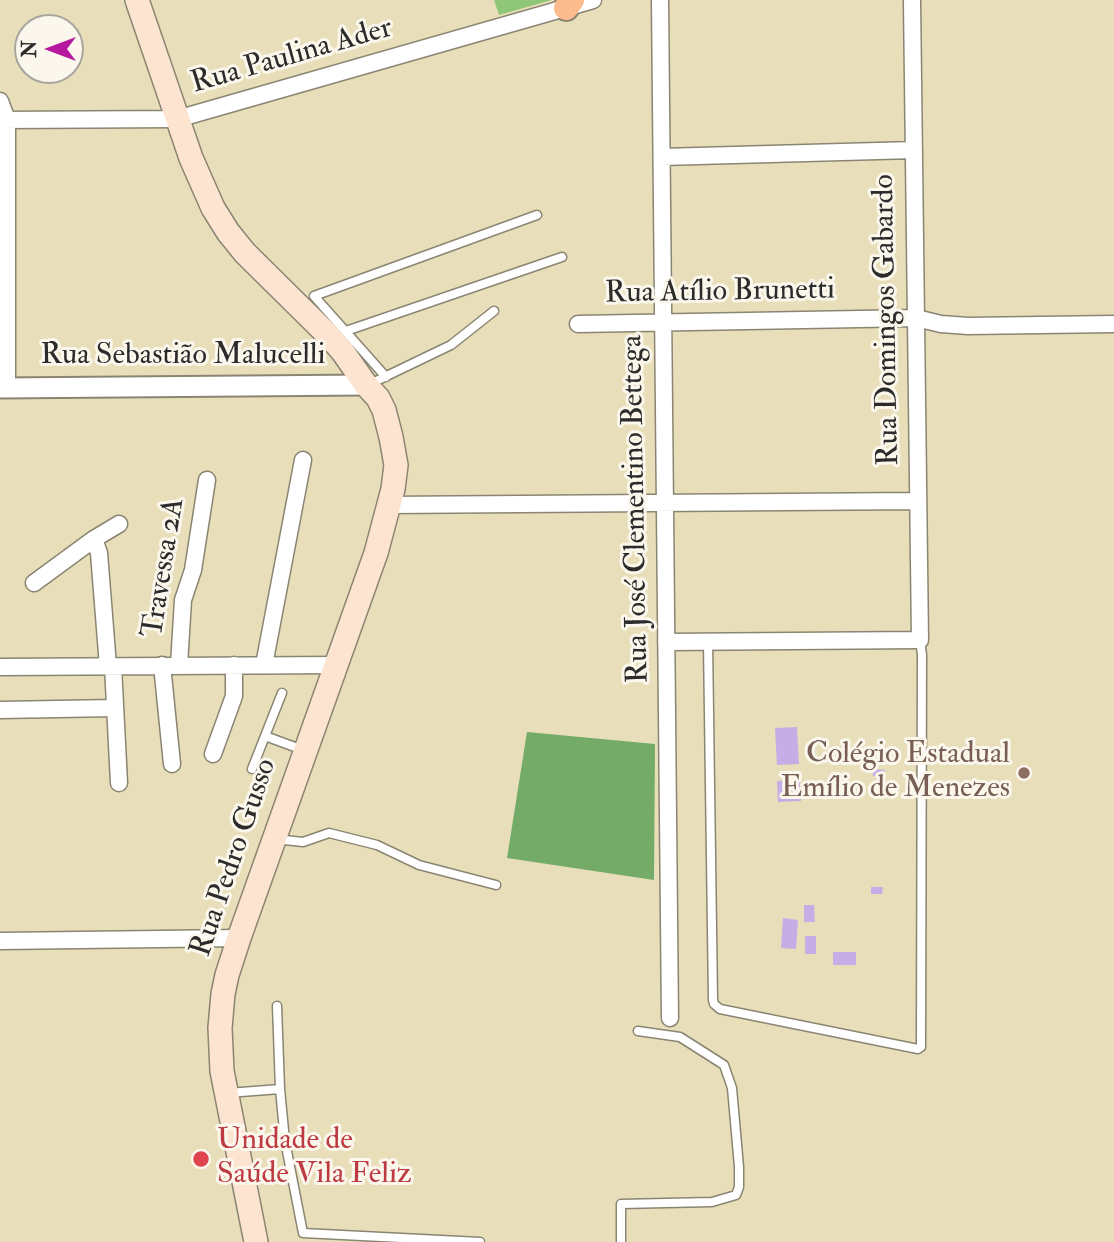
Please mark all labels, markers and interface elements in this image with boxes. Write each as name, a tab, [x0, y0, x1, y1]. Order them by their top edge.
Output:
street label: Rua Paulina Ader	[187, 11, 397, 103]
north arrow	[14, 14, 84, 84]
text: N	[18, 41, 42, 58]
street label: Rua Domingos Gabardo	[867, 174, 909, 466]
street label: Rua Atílio Brunetti	[605, 273, 835, 313]
street label: Rua José Clementino Bettega	[616, 334, 658, 684]
street label: Rua Sebastião Malucelli	[41, 339, 325, 375]
street label: Travessa 2A	[136, 496, 194, 640]
place label: Colégio Estadual Emílio de Menezes	[781, 738, 1010, 808]
street label: Rua Pedro Gusso	[184, 754, 286, 962]
marker: Colégio Estadual Emílio de Menezes	[1016, 765, 1032, 781]
place label: Unidade de Saúde Vila Feliz	[217, 1124, 411, 1194]
marker: Unidade de Saúde Vila Feliz	[191, 1149, 211, 1169]

